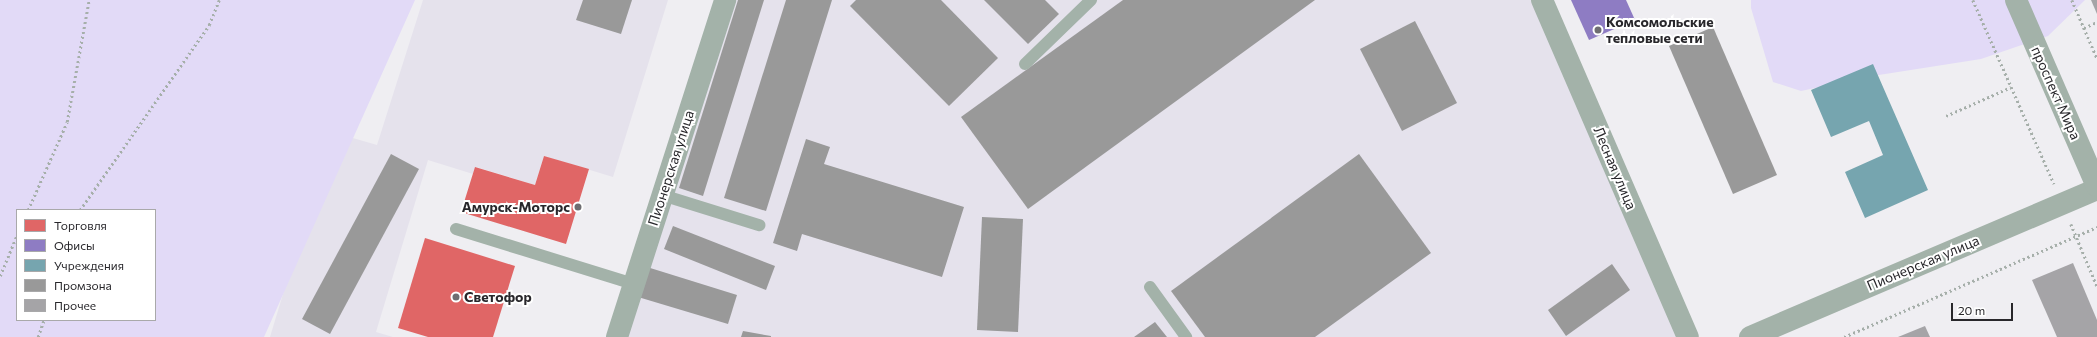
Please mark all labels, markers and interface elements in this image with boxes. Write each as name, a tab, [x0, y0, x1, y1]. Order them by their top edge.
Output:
place label: Комсомольские тепловые сети	[1606, 14, 1714, 46]
marker: Комсомольские тепловые сети	[1593, 25, 1603, 35]
street label: проспект Мира	[2028, 44, 2084, 142]
street label: Пионерская улица	[644, 108, 698, 228]
street label: Лесная улица	[1590, 124, 1640, 212]
place label: Амурск-Моторс	[462, 199, 570, 215]
marker: Амурск-Моторс	[573, 202, 583, 212]
legend	[16, 209, 156, 321]
text: Торговля	[54, 218, 107, 232]
street label: Пионерская улица	[1864, 232, 1982, 294]
text: Офисы	[54, 238, 95, 252]
text: Учреждения	[54, 258, 124, 272]
text: Промзона	[54, 278, 112, 292]
place label: Светофор	[464, 289, 532, 305]
marker: Светофор	[451, 292, 461, 302]
scale bar	[1953, 295, 2015, 321]
text: Прочее	[54, 298, 96, 312]
text: 20 m	[1958, 303, 1985, 317]

